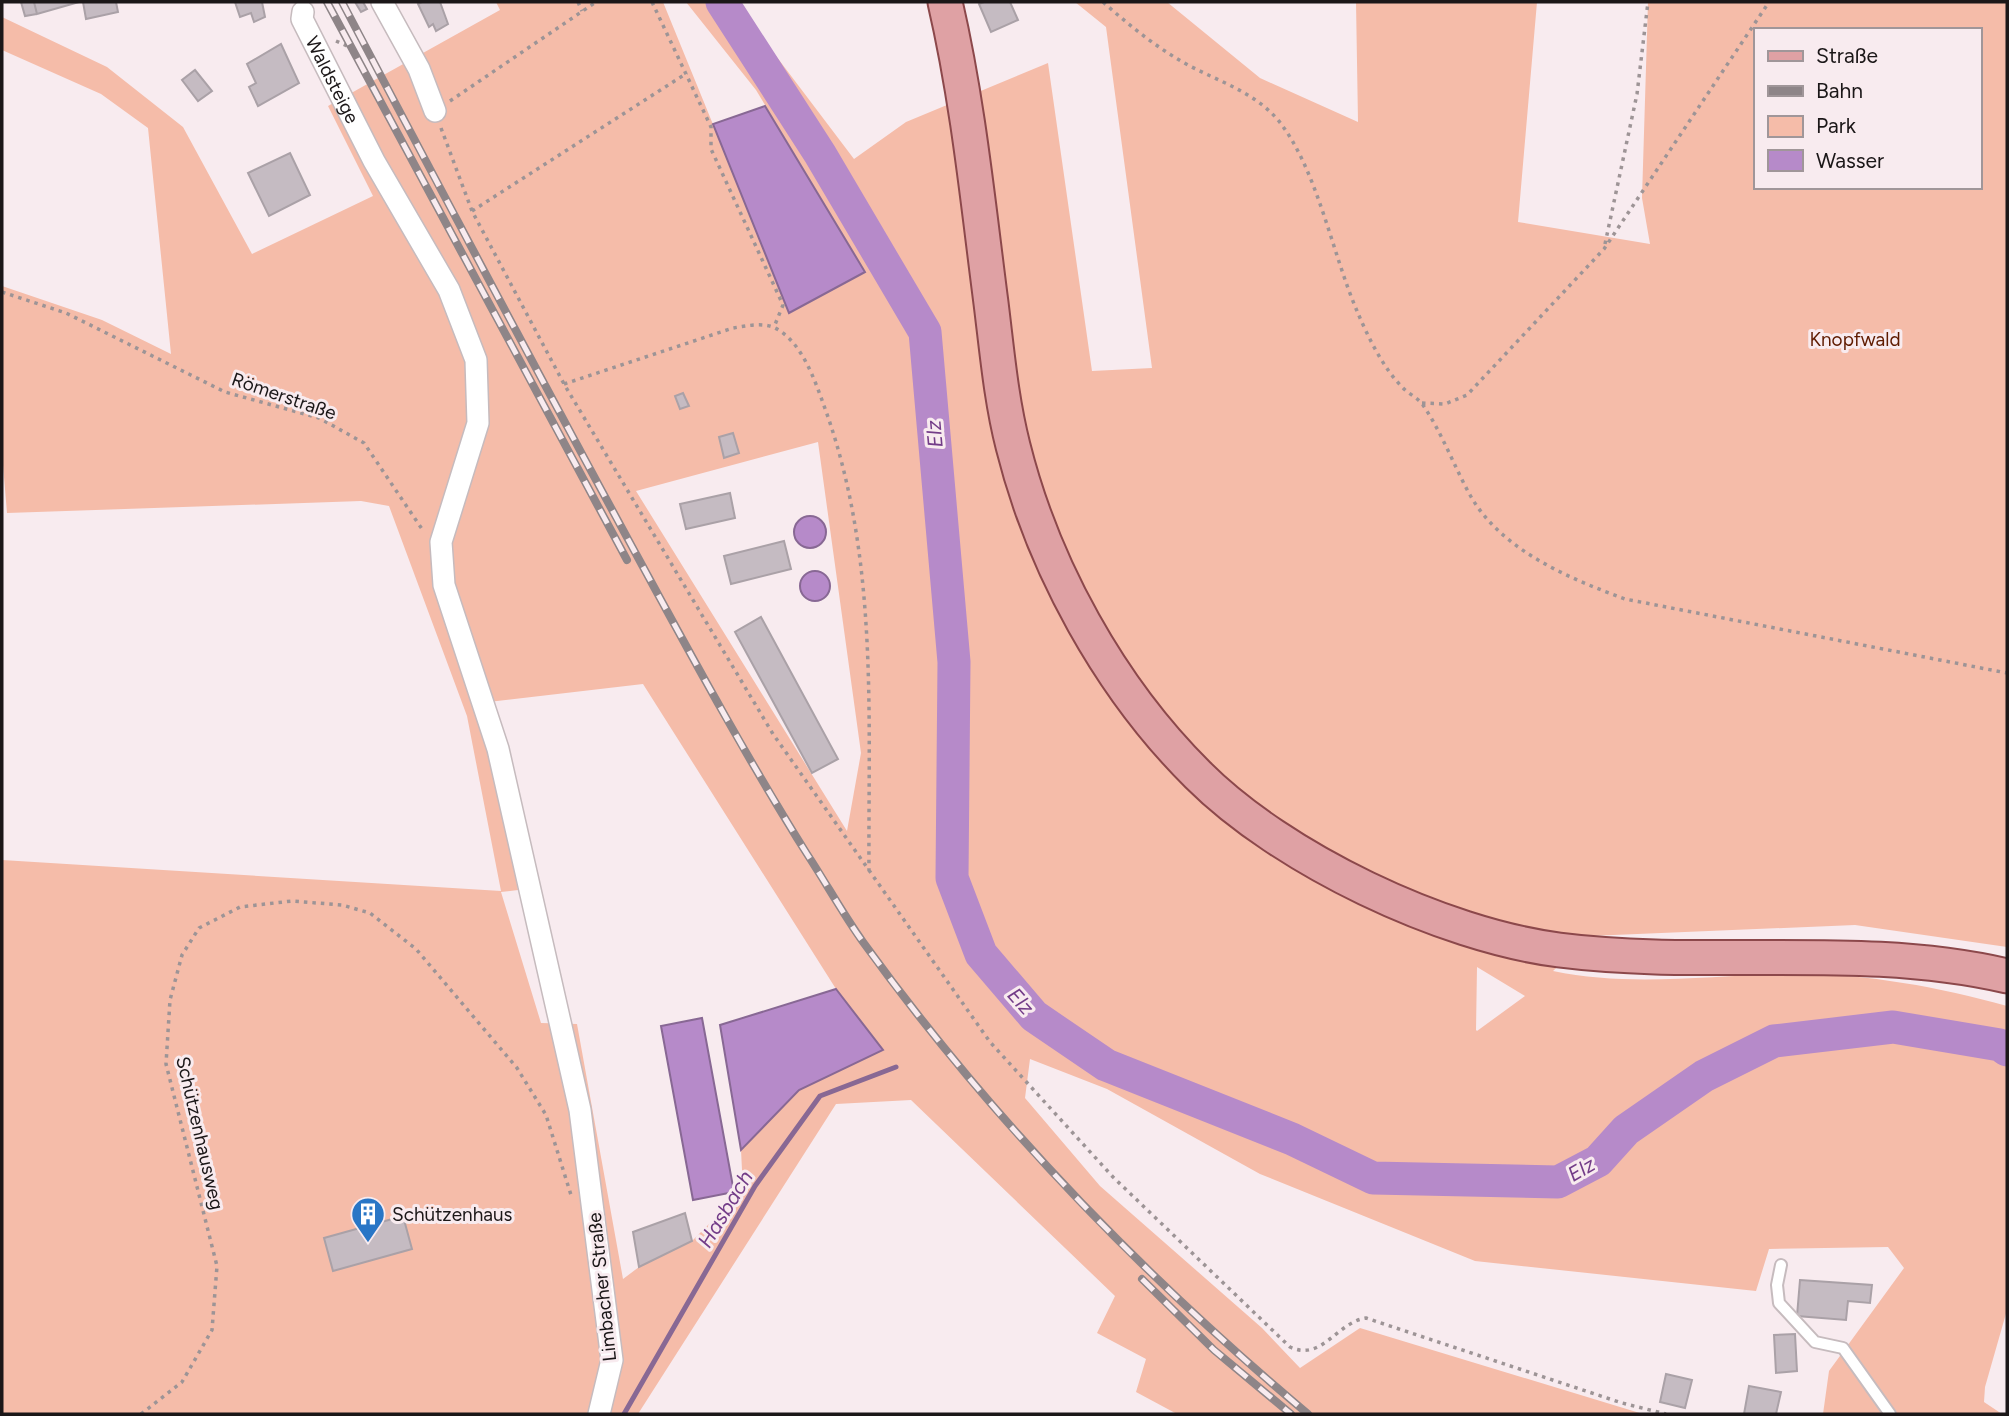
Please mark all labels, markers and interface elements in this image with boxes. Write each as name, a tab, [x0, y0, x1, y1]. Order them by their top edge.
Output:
legend	[1754, 28, 1981, 189]
street label: Waldsteige	[301, 32, 364, 127]
text: Straße	[1816, 43, 1878, 68]
text: Bahn	[1816, 78, 1863, 103]
text: Park	[1816, 113, 1857, 138]
text: Wasser	[1816, 148, 1884, 173]
park label: Knopfwald	[1809, 328, 1901, 351]
street label: Römerstraße	[229, 367, 339, 425]
water label: Elz	[920, 419, 948, 449]
water label: Elz	[1003, 982, 1040, 1020]
street label: Schützenhausweg	[171, 1054, 229, 1212]
water label: Elz	[1563, 1151, 1600, 1187]
water label: Hasbach	[692, 1166, 758, 1252]
building icon: Schützenhaus	[349, 1195, 387, 1244]
place label: Schützenhaus	[392, 1203, 513, 1226]
street label: Limbacher Straße	[583, 1211, 621, 1363]

